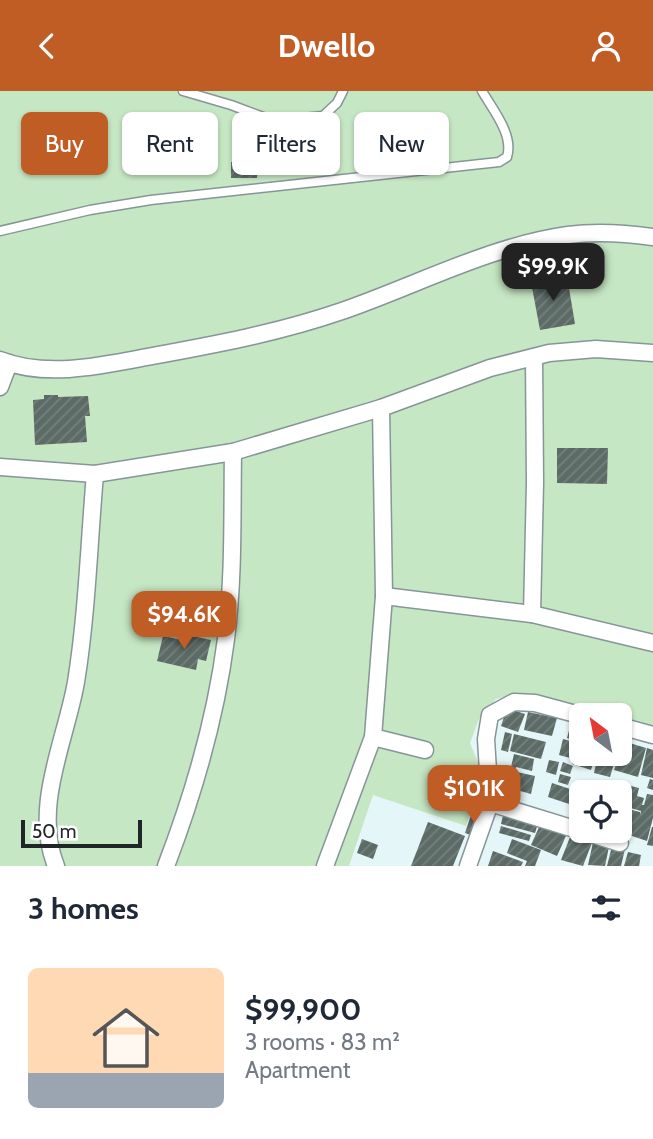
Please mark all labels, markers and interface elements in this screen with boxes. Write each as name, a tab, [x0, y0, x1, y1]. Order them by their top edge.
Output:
text: Dwello	[278, 26, 375, 65]
icon: back	[28, 27, 66, 65]
icon: person	[587, 27, 625, 65]
chip: Buy	[21, 112, 108, 175]
chip: Rent	[122, 112, 218, 175]
chip: Filters	[232, 112, 340, 175]
chip: New	[354, 112, 449, 175]
pin: $99.9K	[496, 243, 610, 303]
text: $99.9K	[518, 252, 588, 280]
pin: $94.6K	[127, 591, 241, 651]
text: $94.6K	[147, 600, 221, 628]
north arrow	[569, 703, 632, 767]
map controls	[569, 703, 632, 843]
pin: $101K	[425, 765, 523, 825]
text: $101K	[444, 774, 504, 802]
button: locate	[569, 780, 632, 843]
scale bar	[21, 817, 142, 849]
text: 50 m	[32, 820, 76, 843]
icon: filters	[587, 889, 625, 927]
text: 3 homes	[28, 890, 139, 927]
text: $99,900	[245, 991, 361, 1028]
icon: home	[84, 996, 168, 1080]
text: 3 rooms · 83 m²	[245, 1028, 400, 1056]
text: Apartment	[245, 1056, 350, 1084]

